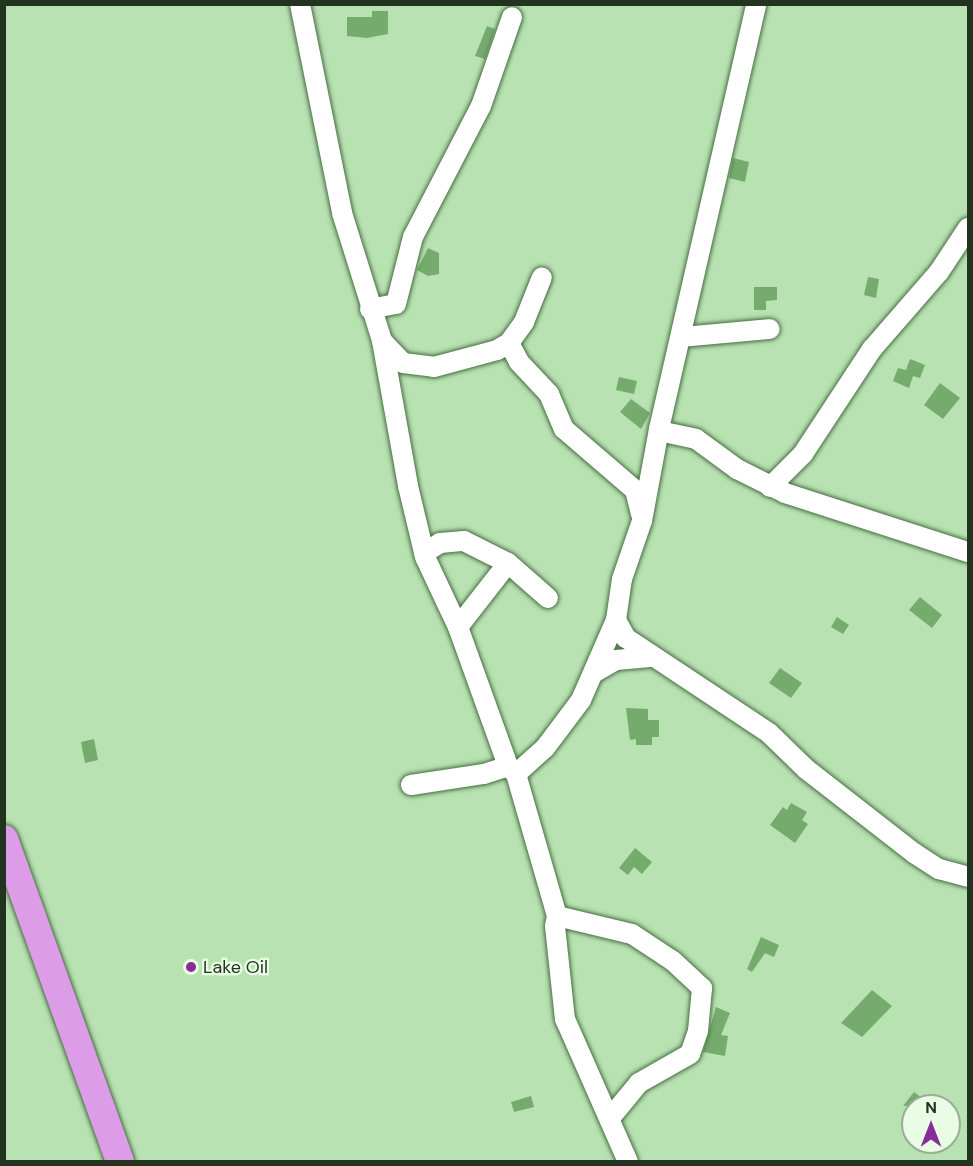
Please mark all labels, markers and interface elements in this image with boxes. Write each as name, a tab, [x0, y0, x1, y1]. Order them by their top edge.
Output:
place label: Lake Oil	[203, 956, 268, 978]
marker: Lake Oil	[184, 960, 198, 974]
north arrow	[901, 1094, 961, 1154]
text: N	[925, 1097, 937, 1118]

